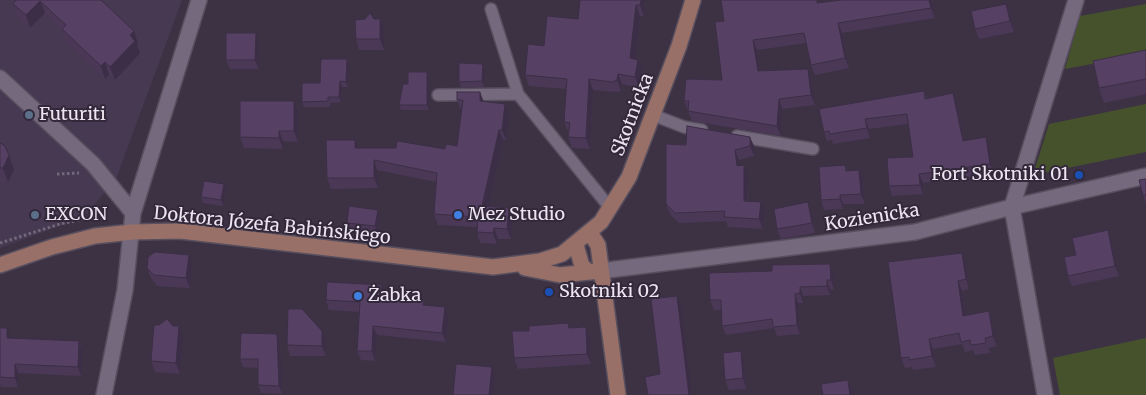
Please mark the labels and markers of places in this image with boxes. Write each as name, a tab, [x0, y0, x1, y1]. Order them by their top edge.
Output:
place label: Futuriti	[39, 104, 106, 126]
marker: Futuriti	[23, 109, 35, 121]
place label: Fort Skotniki 01	[931, 164, 1069, 186]
marker: Fort Skotniki 01	[1073, 169, 1085, 181]
place label: EXCON	[45, 204, 107, 226]
place label: Mez Studio	[468, 204, 565, 226]
marker: EXCON	[29, 209, 41, 221]
marker: Mez Studio	[452, 209, 464, 221]
place label: Skotniki 02	[559, 281, 659, 303]
place label: Żabka	[368, 285, 421, 307]
marker: Skotniki 02	[543, 286, 555, 298]
marker: Żabka	[352, 290, 364, 302]

